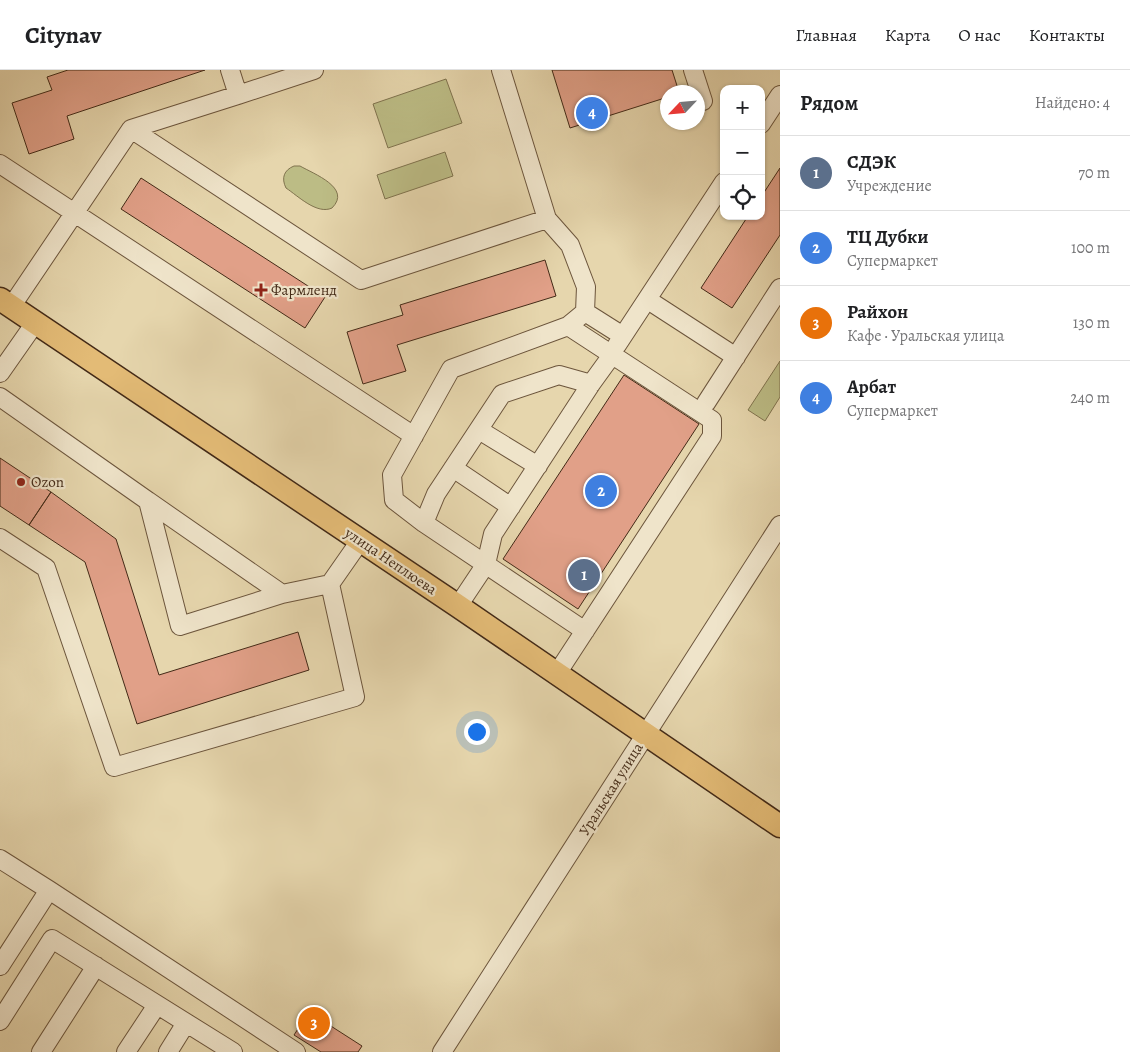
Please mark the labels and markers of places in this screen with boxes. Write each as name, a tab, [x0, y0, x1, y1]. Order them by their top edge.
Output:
pin: 4	[576, 94, 608, 132]
place label: Фармленд	[271, 280, 337, 300]
marker: Фармленд	[255, 284, 267, 296]
place label: Ozon	[31, 472, 64, 492]
pin: 2	[585, 472, 617, 510]
marker: Ozon	[15, 476, 27, 488]
pin: 1	[568, 556, 600, 594]
pin: 3	[298, 1004, 330, 1042]

